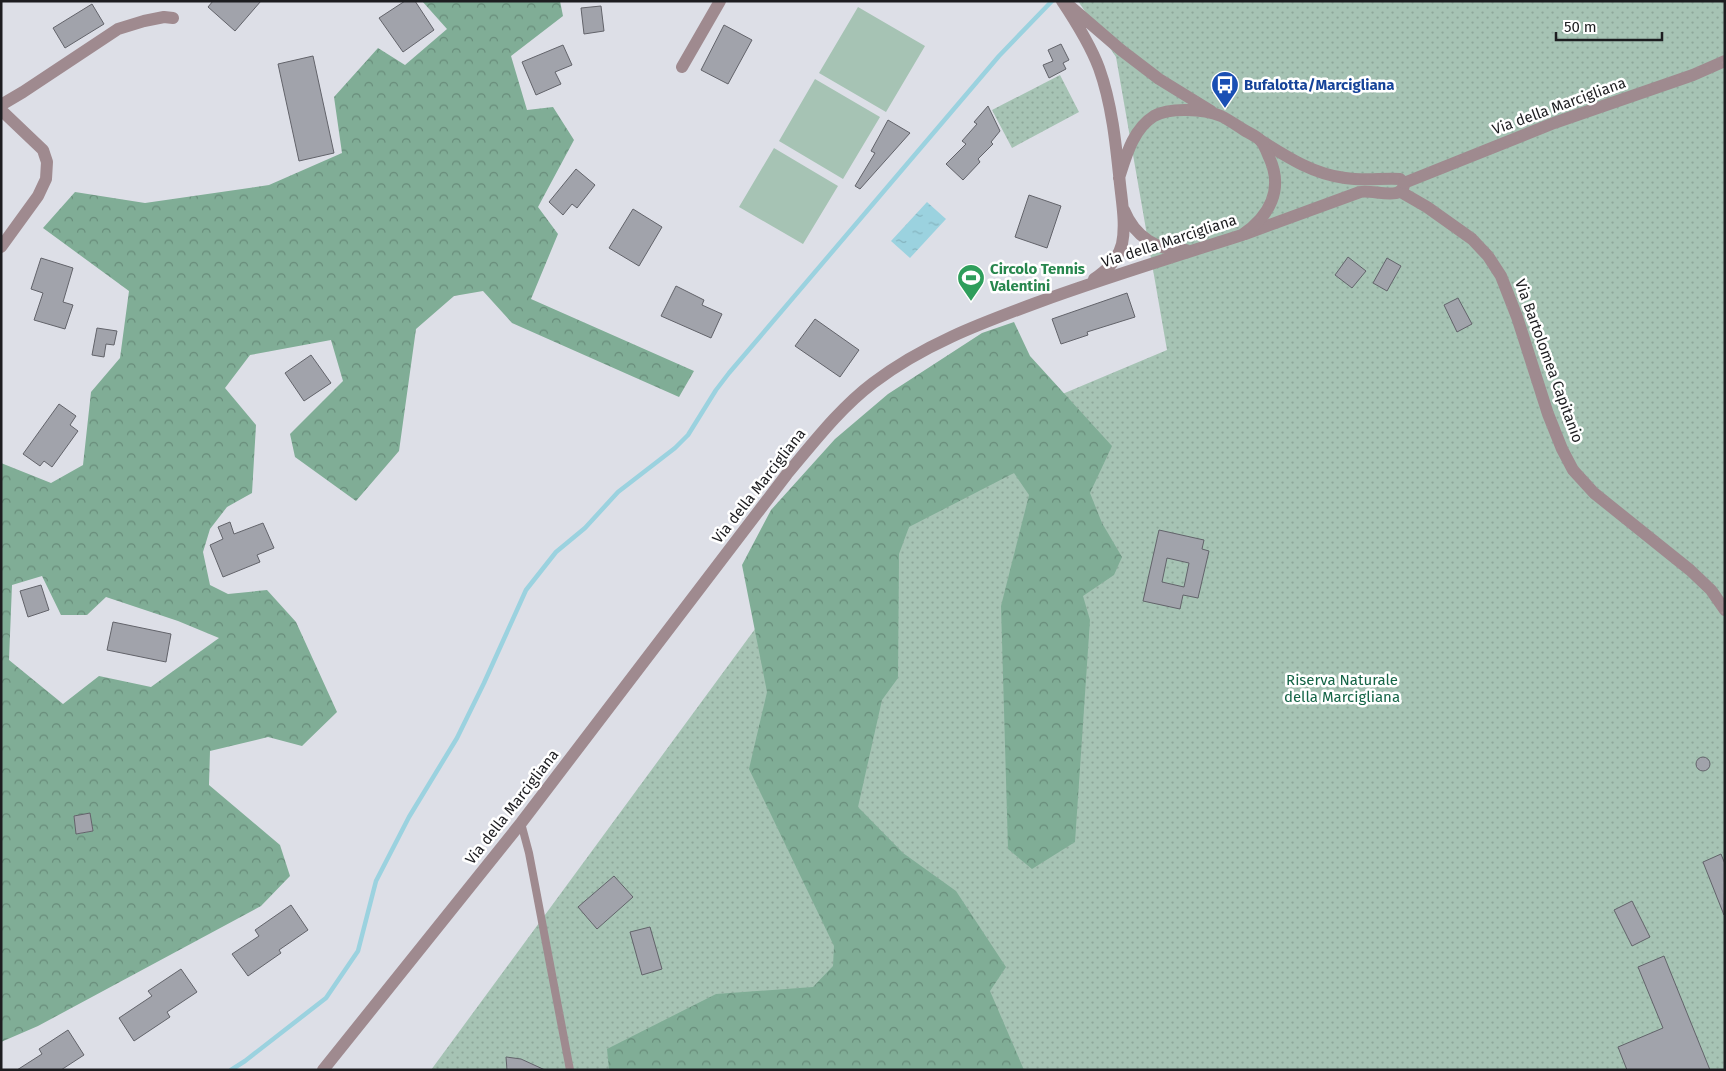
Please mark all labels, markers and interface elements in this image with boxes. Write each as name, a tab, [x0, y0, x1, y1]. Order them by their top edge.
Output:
scale bar	[1556, 10, 1662, 42]
text: 50 m	[1564, 18, 1597, 36]
bus stop icon: Bufalotta/Marcigliana	[1210, 70, 1240, 109]
street label: Via della Marcigliana	[1490, 73, 1628, 139]
place label: Bufalotta/Marcigliana	[1244, 76, 1394, 94]
street label: Via della Marcigliana	[1099, 211, 1239, 271]
place label: Circolo Tennis Valentini	[989, 260, 1085, 295]
sports icon: Circolo Tennis Valentini	[956, 263, 986, 302]
street label: Via Bartolomea Capitanio	[1511, 277, 1587, 445]
street label: Via della Marcigliana	[709, 425, 809, 547]
park label: Riserva Naturale della Marcigliana	[1284, 671, 1400, 706]
street label: Via della Marcigliana	[462, 746, 562, 868]

